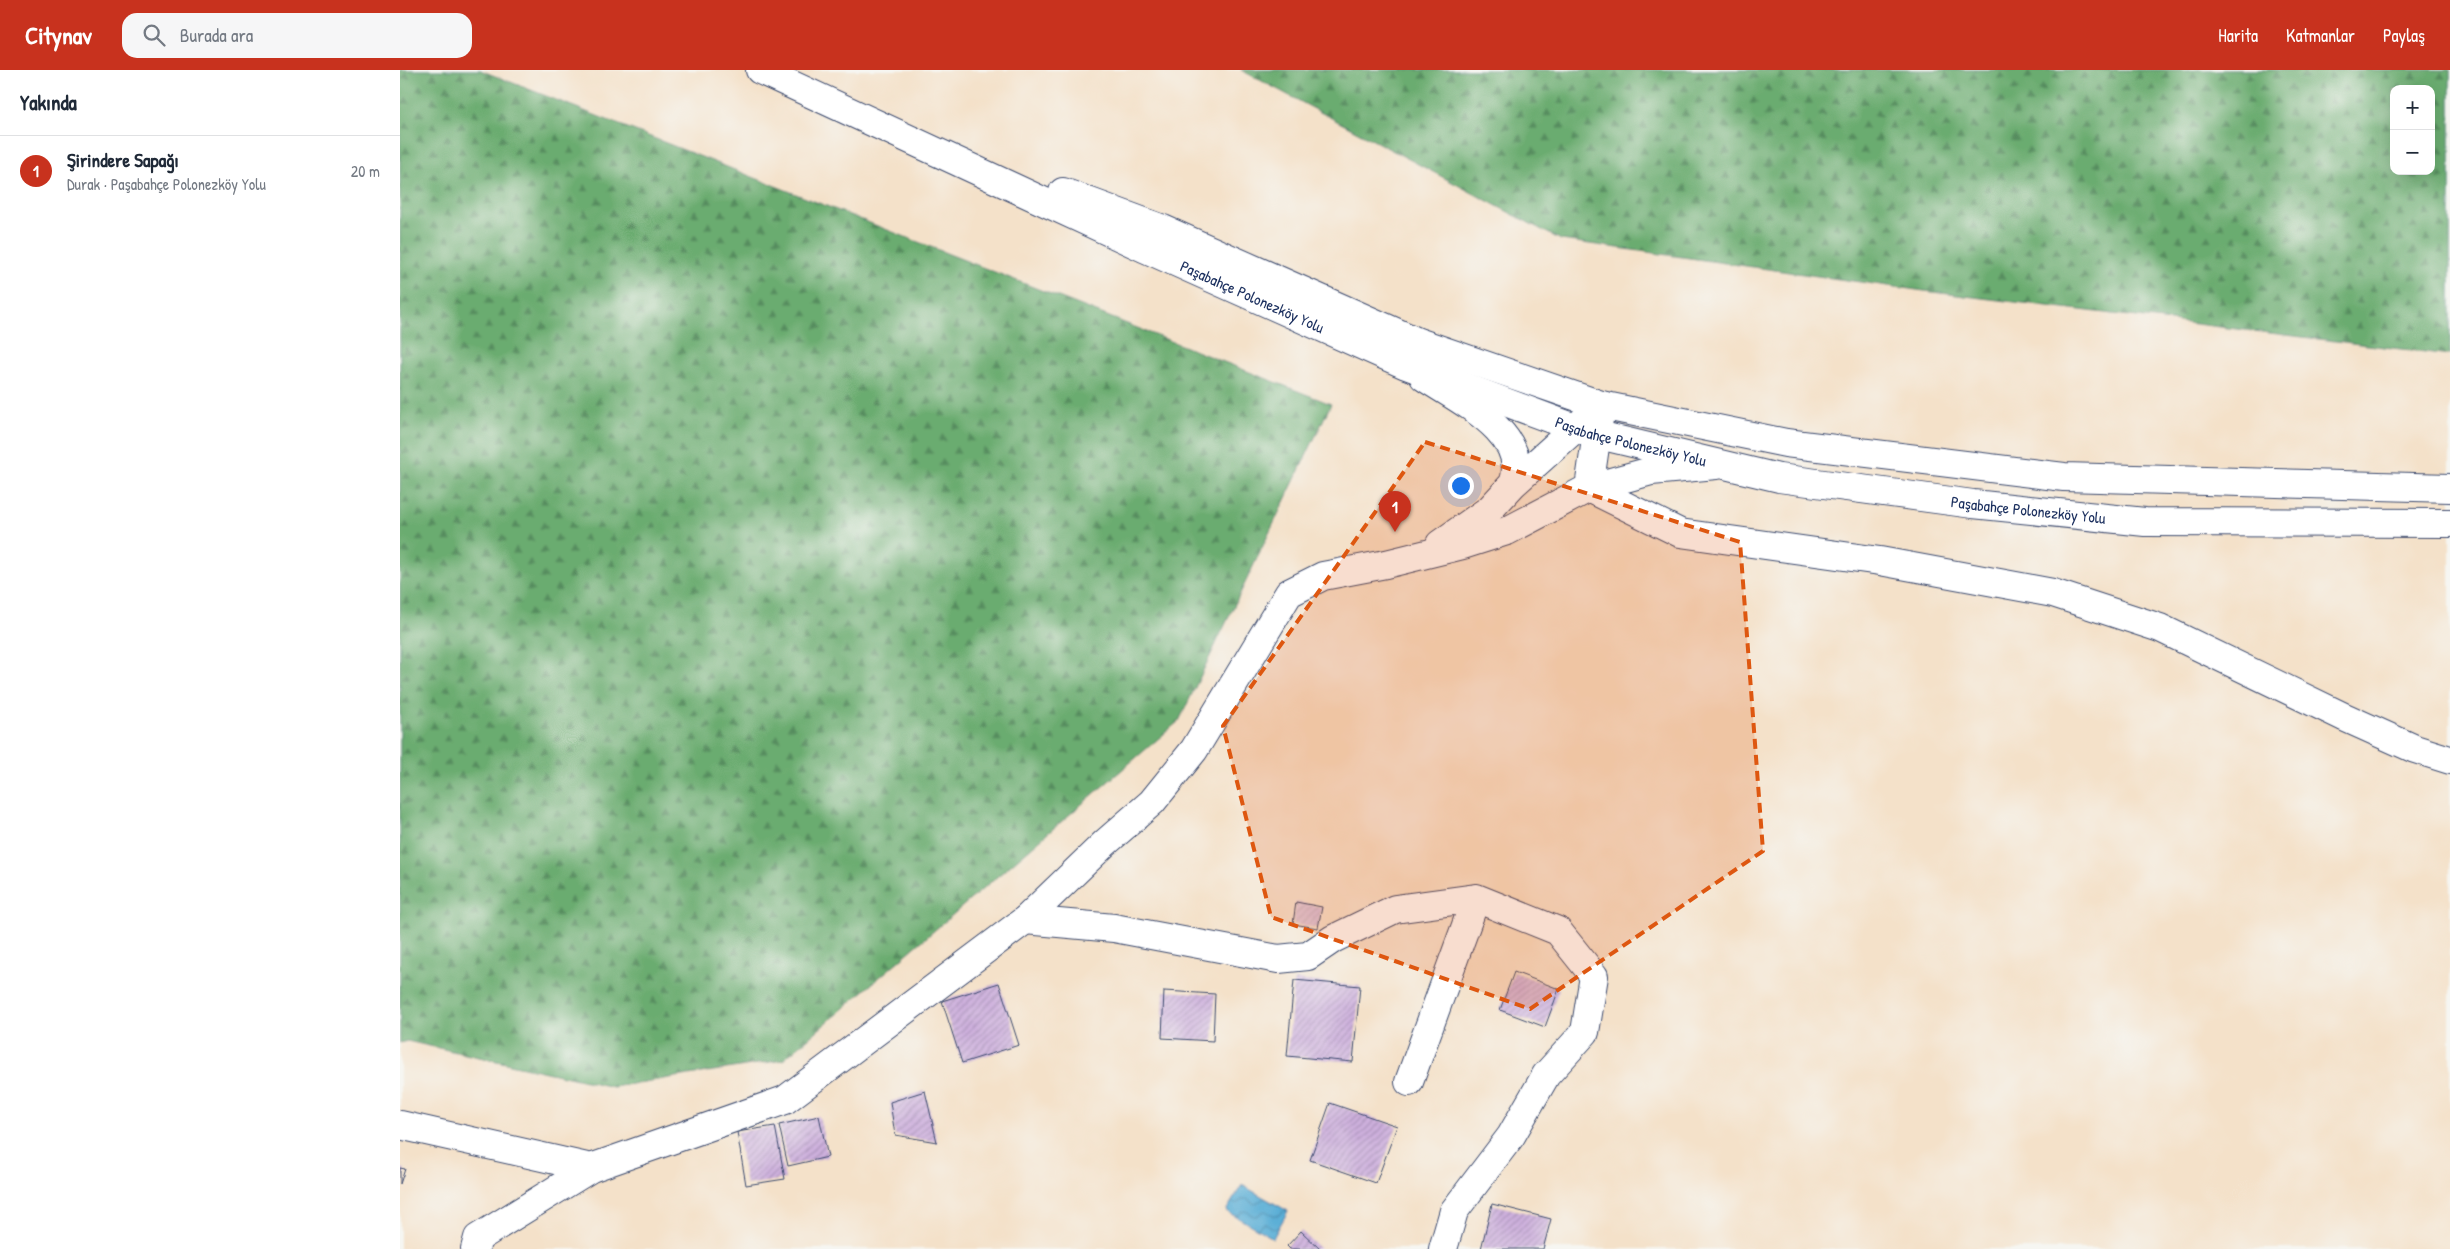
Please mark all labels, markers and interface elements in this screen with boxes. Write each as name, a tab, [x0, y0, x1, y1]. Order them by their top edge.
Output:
search box	[122, 13, 472, 58]
text: Citynav	[25, 19, 92, 51]
icon: search	[140, 21, 168, 49]
text: Burada ara	[180, 22, 253, 48]
text: Harita	[2218, 23, 2258, 48]
text: Katmanlar	[2286, 23, 2355, 48]
text: Paylaş	[2383, 23, 2425, 48]
map controls	[2390, 85, 2435, 175]
button: +	[2390, 85, 2435, 130]
text: Yakında	[20, 88, 77, 117]
button: −	[2390, 130, 2435, 175]
text: Şirindere Sapağı	[67, 147, 179, 173]
text: 1	[33, 160, 39, 182]
text: 20 m	[351, 160, 380, 182]
text: Durak · Paşabahçe Polonezköy Yolu	[67, 173, 266, 195]
street label: Paşabahçe Polonezköy Yolu	[1177, 255, 1328, 338]
street label: Paşabahçe Polonezköy Yolu	[1552, 411, 1709, 471]
your location	[1448, 473, 1474, 499]
street label: Paşabahçe Polonezköy Yolu	[1950, 490, 2107, 529]
pin: 1	[1379, 491, 1411, 532]

